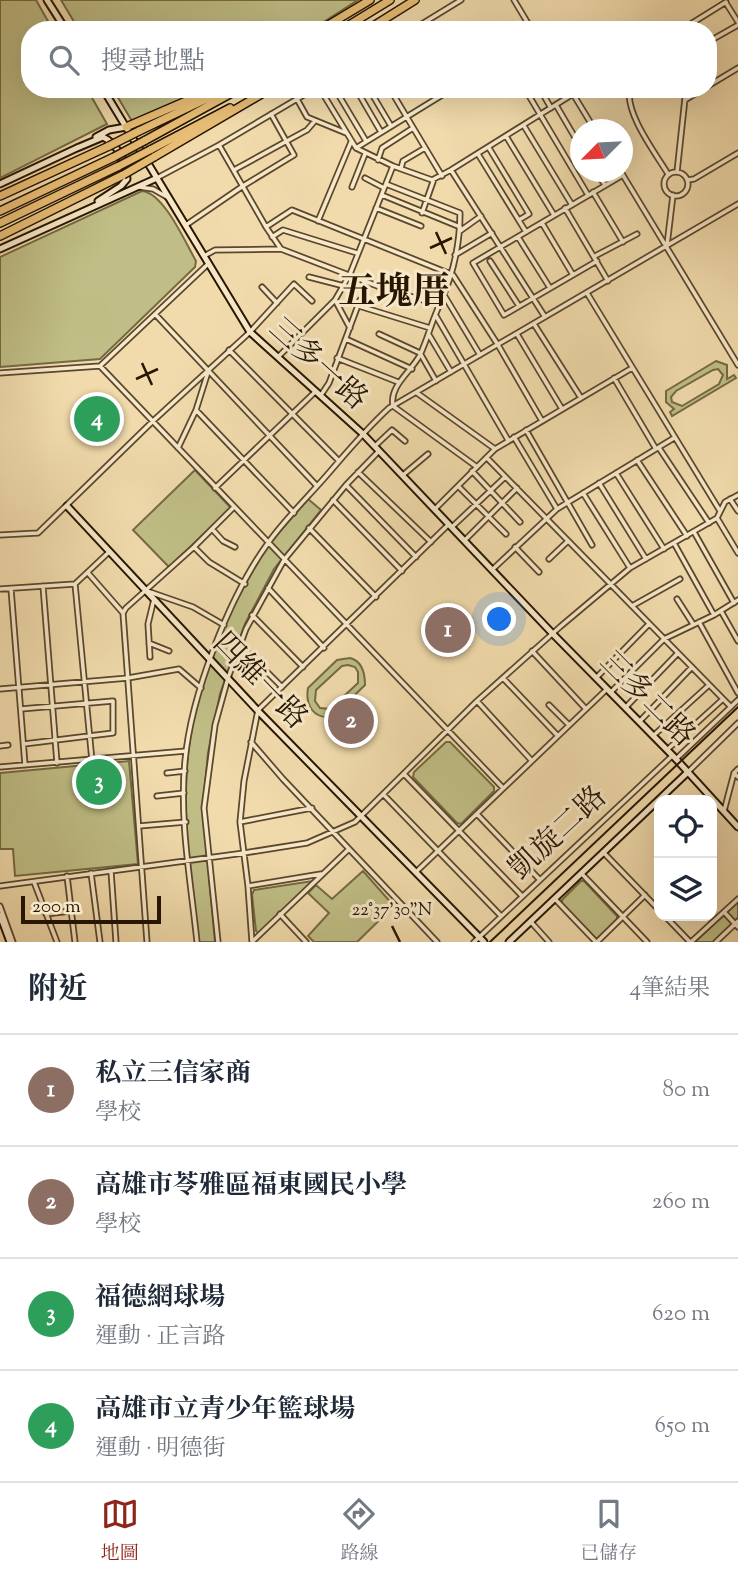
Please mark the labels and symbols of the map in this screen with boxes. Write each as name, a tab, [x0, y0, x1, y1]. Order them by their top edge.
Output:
north arrow	[570, 119, 633, 182]
district label: 五塊厝	[339, 267, 450, 321]
street label: 三多一路	[258, 309, 376, 421]
pin: 4	[74, 393, 120, 445]
your location	[482, 602, 516, 636]
pin: 1	[425, 604, 471, 656]
street label: 四維一路	[202, 624, 316, 740]
street label: 三多二路	[589, 642, 704, 757]
pin: 2	[328, 695, 374, 747]
pin: 3	[76, 756, 122, 808]
street label: 凱旋二路	[500, 777, 617, 890]
scale bar	[21, 893, 161, 925]
text: 22°37'30"N	[352, 898, 432, 924]

